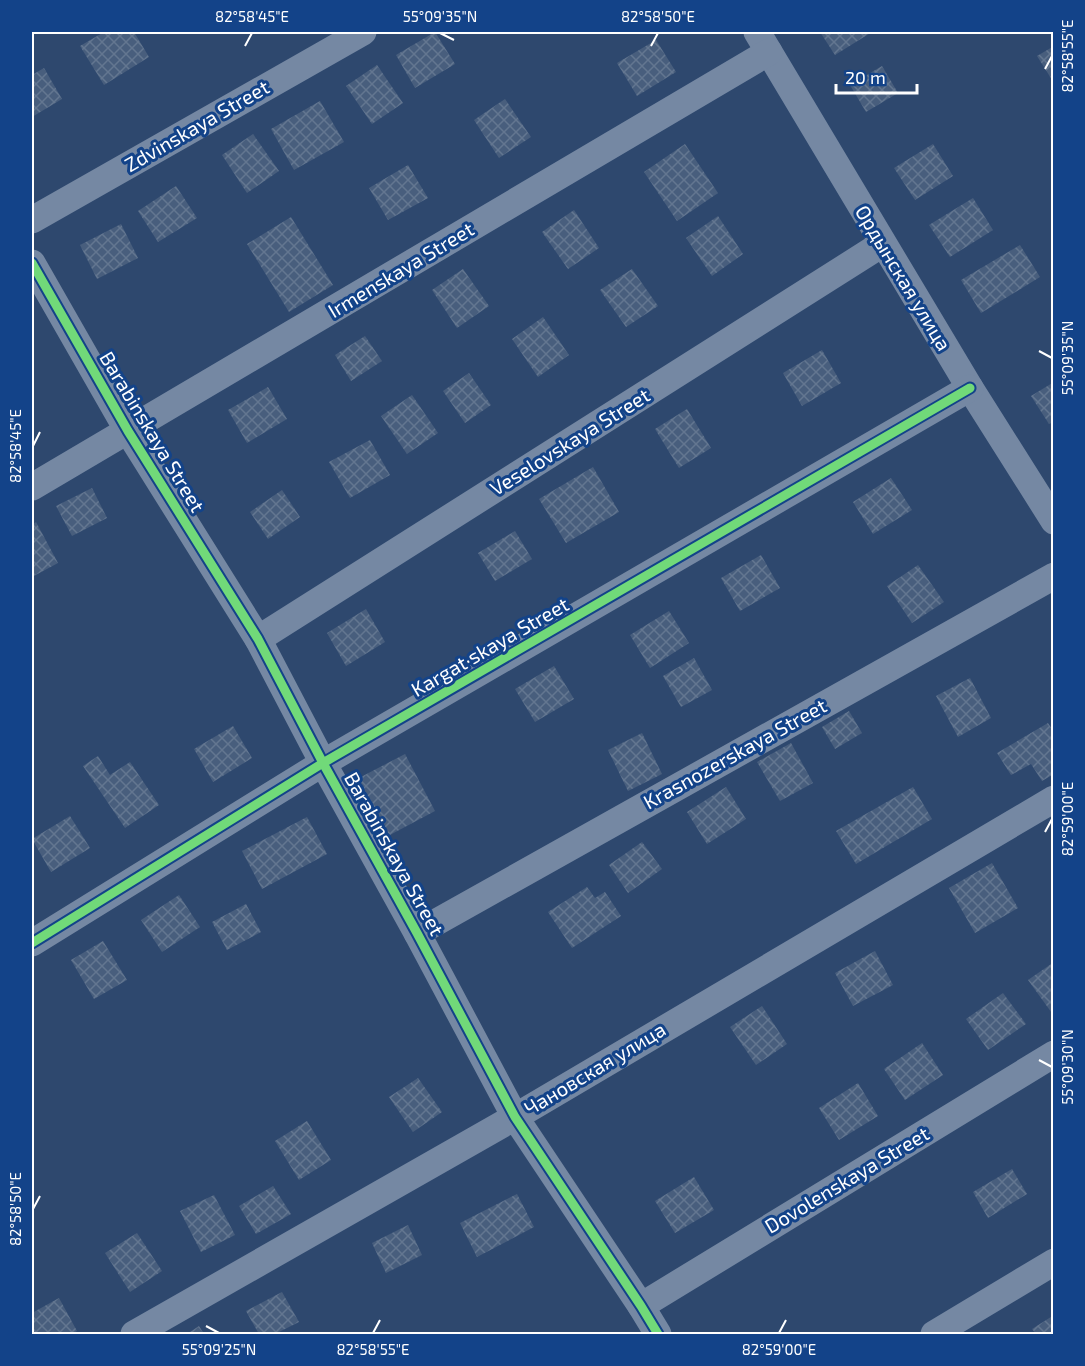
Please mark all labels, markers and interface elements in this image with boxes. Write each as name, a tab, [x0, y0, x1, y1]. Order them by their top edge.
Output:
text: 82°58'45"E	[215, 7, 289, 25]
text: 55°09'35"N	[403, 7, 477, 25]
text: 82°58'50"E	[621, 7, 695, 25]
text: 82°58'55"E	[1058, 19, 1076, 93]
scale bar	[836, 57, 917, 95]
text: 20 m	[845, 66, 886, 88]
street label: Zdvinskaya Street	[120, 74, 273, 176]
street label: Ордынская улица	[850, 200, 957, 355]
street label: Irmenskaya Street	[323, 216, 478, 322]
text: 55°09'35"N	[1058, 321, 1076, 395]
street label: Barabinskaya Street	[95, 347, 211, 516]
street label: Veselovskaya Street	[485, 382, 654, 500]
text: 82°58'45"E	[6, 409, 24, 483]
street label: Kargat·skaya Street	[406, 591, 573, 701]
street label: Krasnozerskaya Street	[639, 693, 831, 813]
street label: Barabinskaya Street	[340, 768, 450, 940]
text: 82°59'00"E	[1058, 782, 1076, 856]
street label: Чановская улица	[520, 1017, 670, 1121]
text: 55°09'30"N	[1058, 1029, 1076, 1105]
street label: Dovolenskaya Street	[760, 1120, 933, 1238]
text: 82°58'50"E	[6, 1172, 24, 1246]
text: 55°09'25"N	[182, 1340, 256, 1358]
text: 82°58'55"E	[336, 1340, 410, 1358]
text: 82°59'00"E	[742, 1340, 816, 1358]

